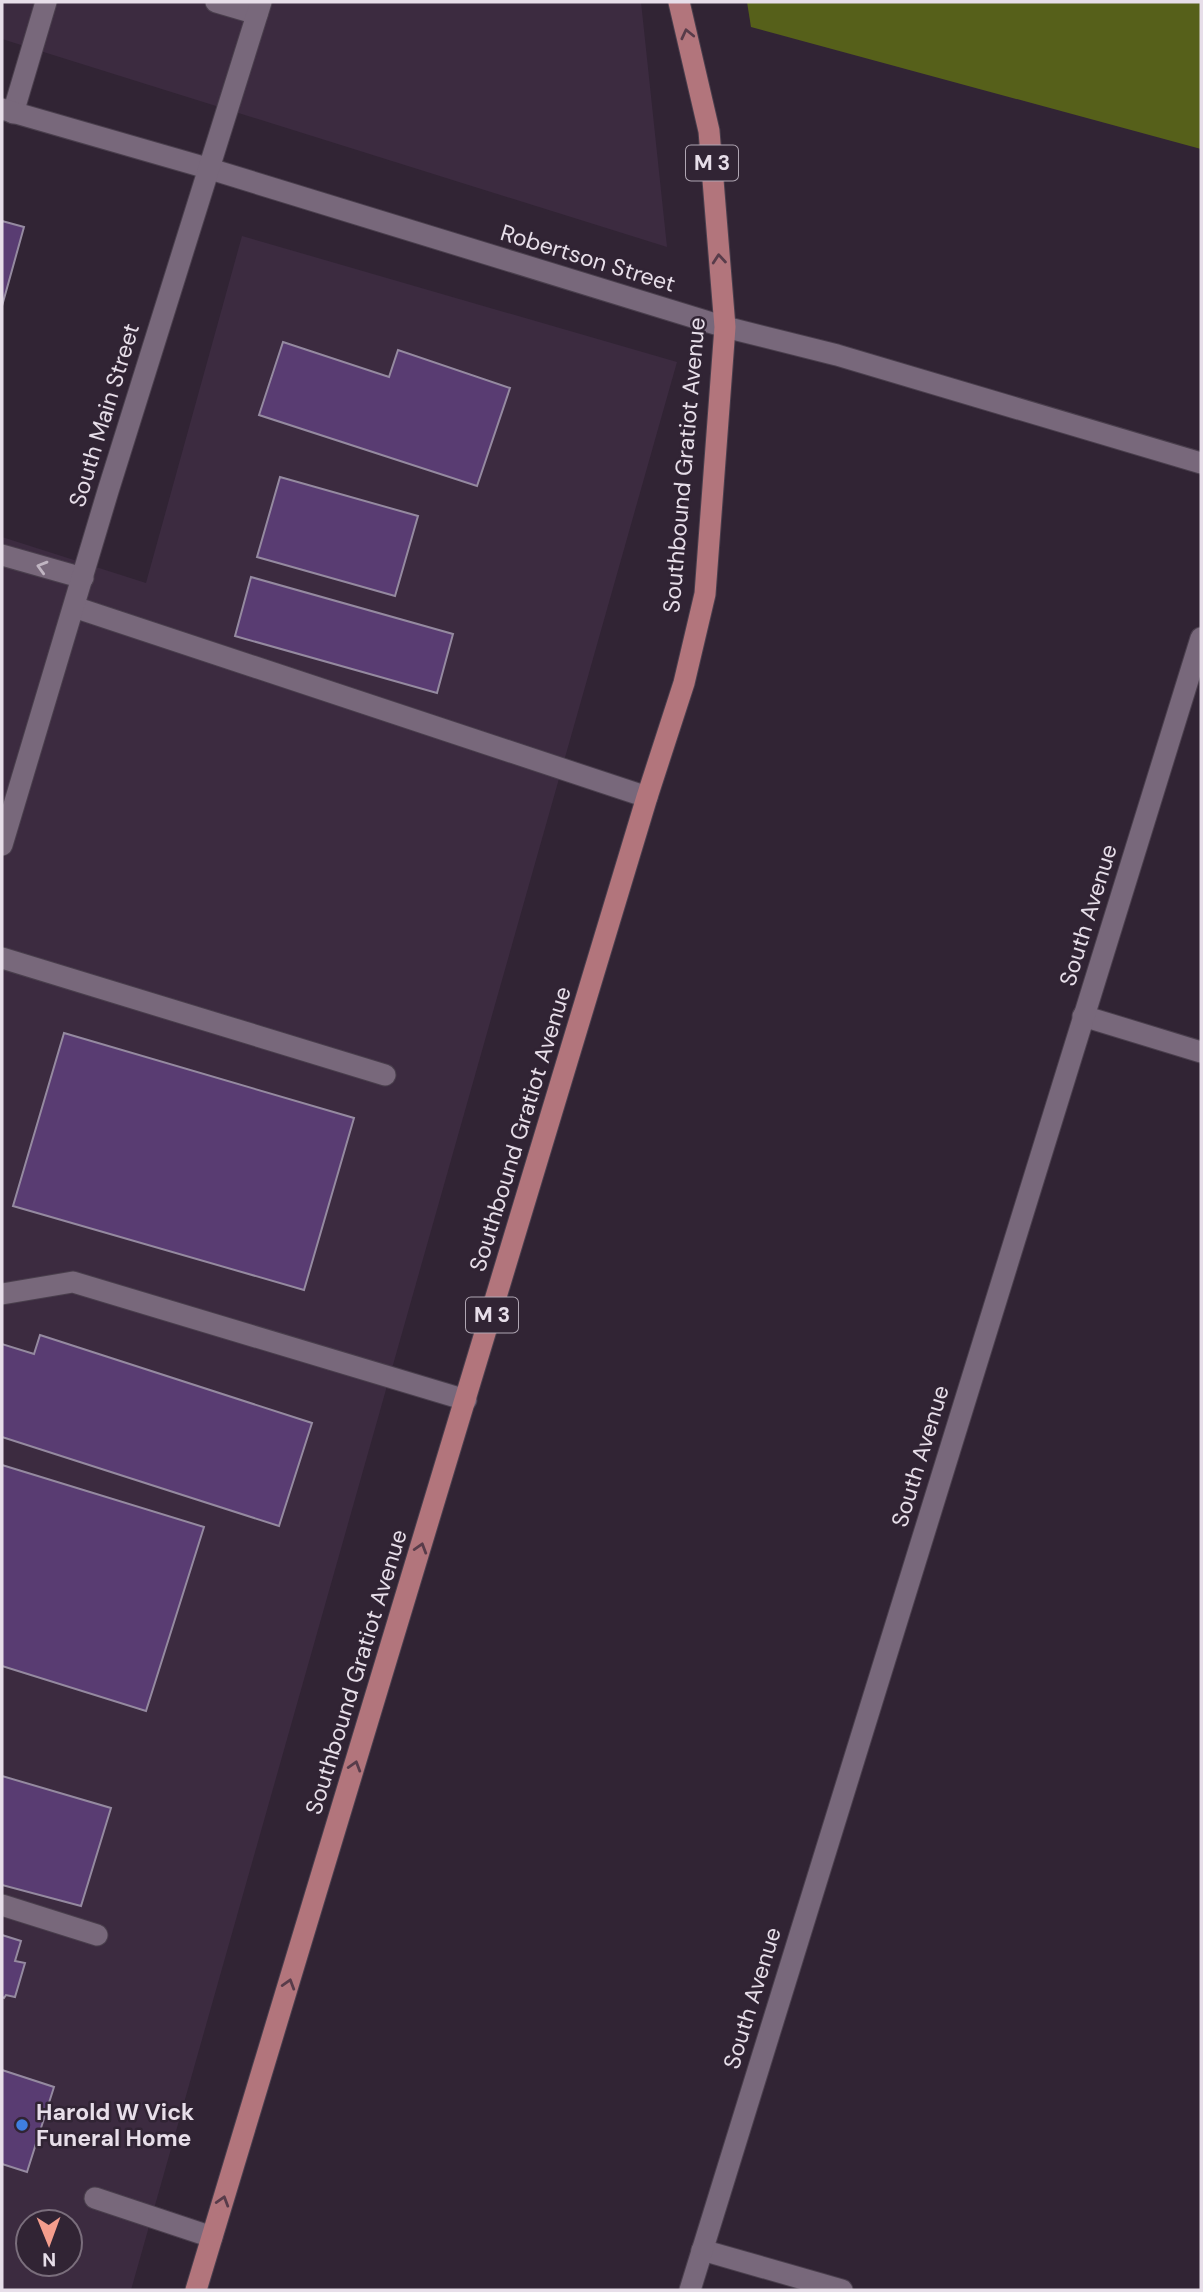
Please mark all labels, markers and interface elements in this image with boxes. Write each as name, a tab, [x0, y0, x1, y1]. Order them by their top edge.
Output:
one-way arrow	[681, 28, 695, 40]
road number: M 3	[686, 146, 738, 180]
street label: Robertson Street	[497, 217, 679, 299]
one-way arrow	[712, 253, 727, 264]
street label: Southbound Gratiot Avenue	[656, 316, 712, 614]
street label: South Main Street	[62, 320, 146, 510]
one-way arrow	[36, 560, 48, 575]
street label: South Avenue	[1052, 840, 1124, 990]
street label: Southbound Gratiot Avenue	[462, 983, 578, 1275]
road number: M 3	[466, 1298, 518, 1332]
street label: South Avenue	[884, 1381, 956, 1531]
street label: Southbound Gratiot Avenue	[298, 1526, 414, 1818]
one-way arrow	[413, 1543, 428, 1555]
one-way arrow	[347, 1760, 362, 1772]
street label: South Avenue	[716, 1923, 788, 2073]
one-way arrow	[281, 1978, 295, 1990]
place label: Harold W Vick Funeral Home	[36, 2097, 194, 2153]
marker: Harold W Vick Funeral Home	[14, 2117, 30, 2133]
one-way arrow	[215, 2196, 230, 2208]
north arrow	[14, 2208, 84, 2278]
text: N	[42, 2247, 56, 2272]

